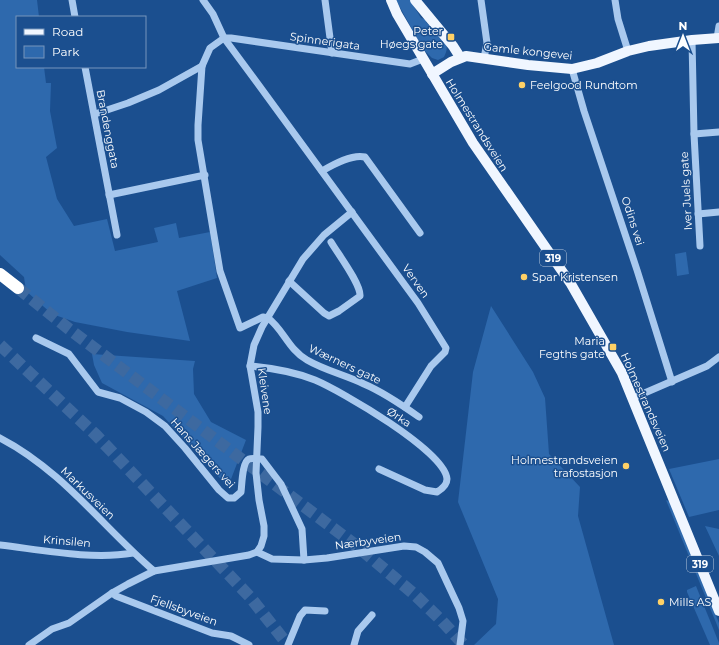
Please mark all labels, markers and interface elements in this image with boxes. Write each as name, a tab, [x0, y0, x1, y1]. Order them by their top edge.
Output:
legend	[16, 16, 146, 68]
north arrow	[663, 16, 703, 56]
text: N	[679, 19, 687, 33]
text: Road	[52, 24, 83, 39]
place label: Peter Høegs gate	[380, 24, 443, 51]
street label: Spinnerigata	[289, 29, 361, 53]
marker: Peter Høegs gate	[446, 32, 456, 42]
street label: Gamle kongevei	[483, 39, 573, 63]
text: Park	[52, 44, 80, 59]
street label: Holmestrandsveien	[443, 76, 511, 174]
place label: Feelgood Rundtom	[530, 78, 638, 92]
marker: Feelgood Rundtom	[517, 80, 527, 90]
street label: Brandenggata	[93, 88, 123, 170]
street label: Iver Juels gate	[677, 151, 695, 231]
street label: Odins vei	[619, 195, 648, 247]
road number: 319	[540, 250, 566, 266]
street label: Verven	[399, 261, 433, 301]
place label: Spar Kristensen	[532, 270, 618, 284]
marker: Spar Kristensen	[519, 272, 529, 282]
place label: Maria Fegths gate	[539, 334, 605, 361]
street label: Wærners gate	[306, 341, 384, 387]
marker: Maria Fegths gate	[608, 342, 618, 352]
street label: Holmestrandsveien	[618, 350, 674, 454]
street label: Kleivene	[255, 367, 275, 416]
street label: Ørka	[384, 404, 414, 430]
street label: Hans Jægers vei	[168, 415, 238, 491]
place label: Holmestrandsveien trafostasjon	[511, 453, 618, 480]
marker: Holmestrandsveien trafostasjon	[621, 461, 631, 471]
street label: Markusveien	[58, 464, 118, 522]
street label: Nærbyveien	[334, 529, 402, 553]
street label: Krinsilen	[43, 532, 91, 550]
road number: 319	[687, 556, 713, 572]
street label: Fjellsbyveien	[149, 591, 219, 629]
place label: Mills AS	[669, 595, 712, 609]
marker: Mills AS	[656, 597, 666, 607]

